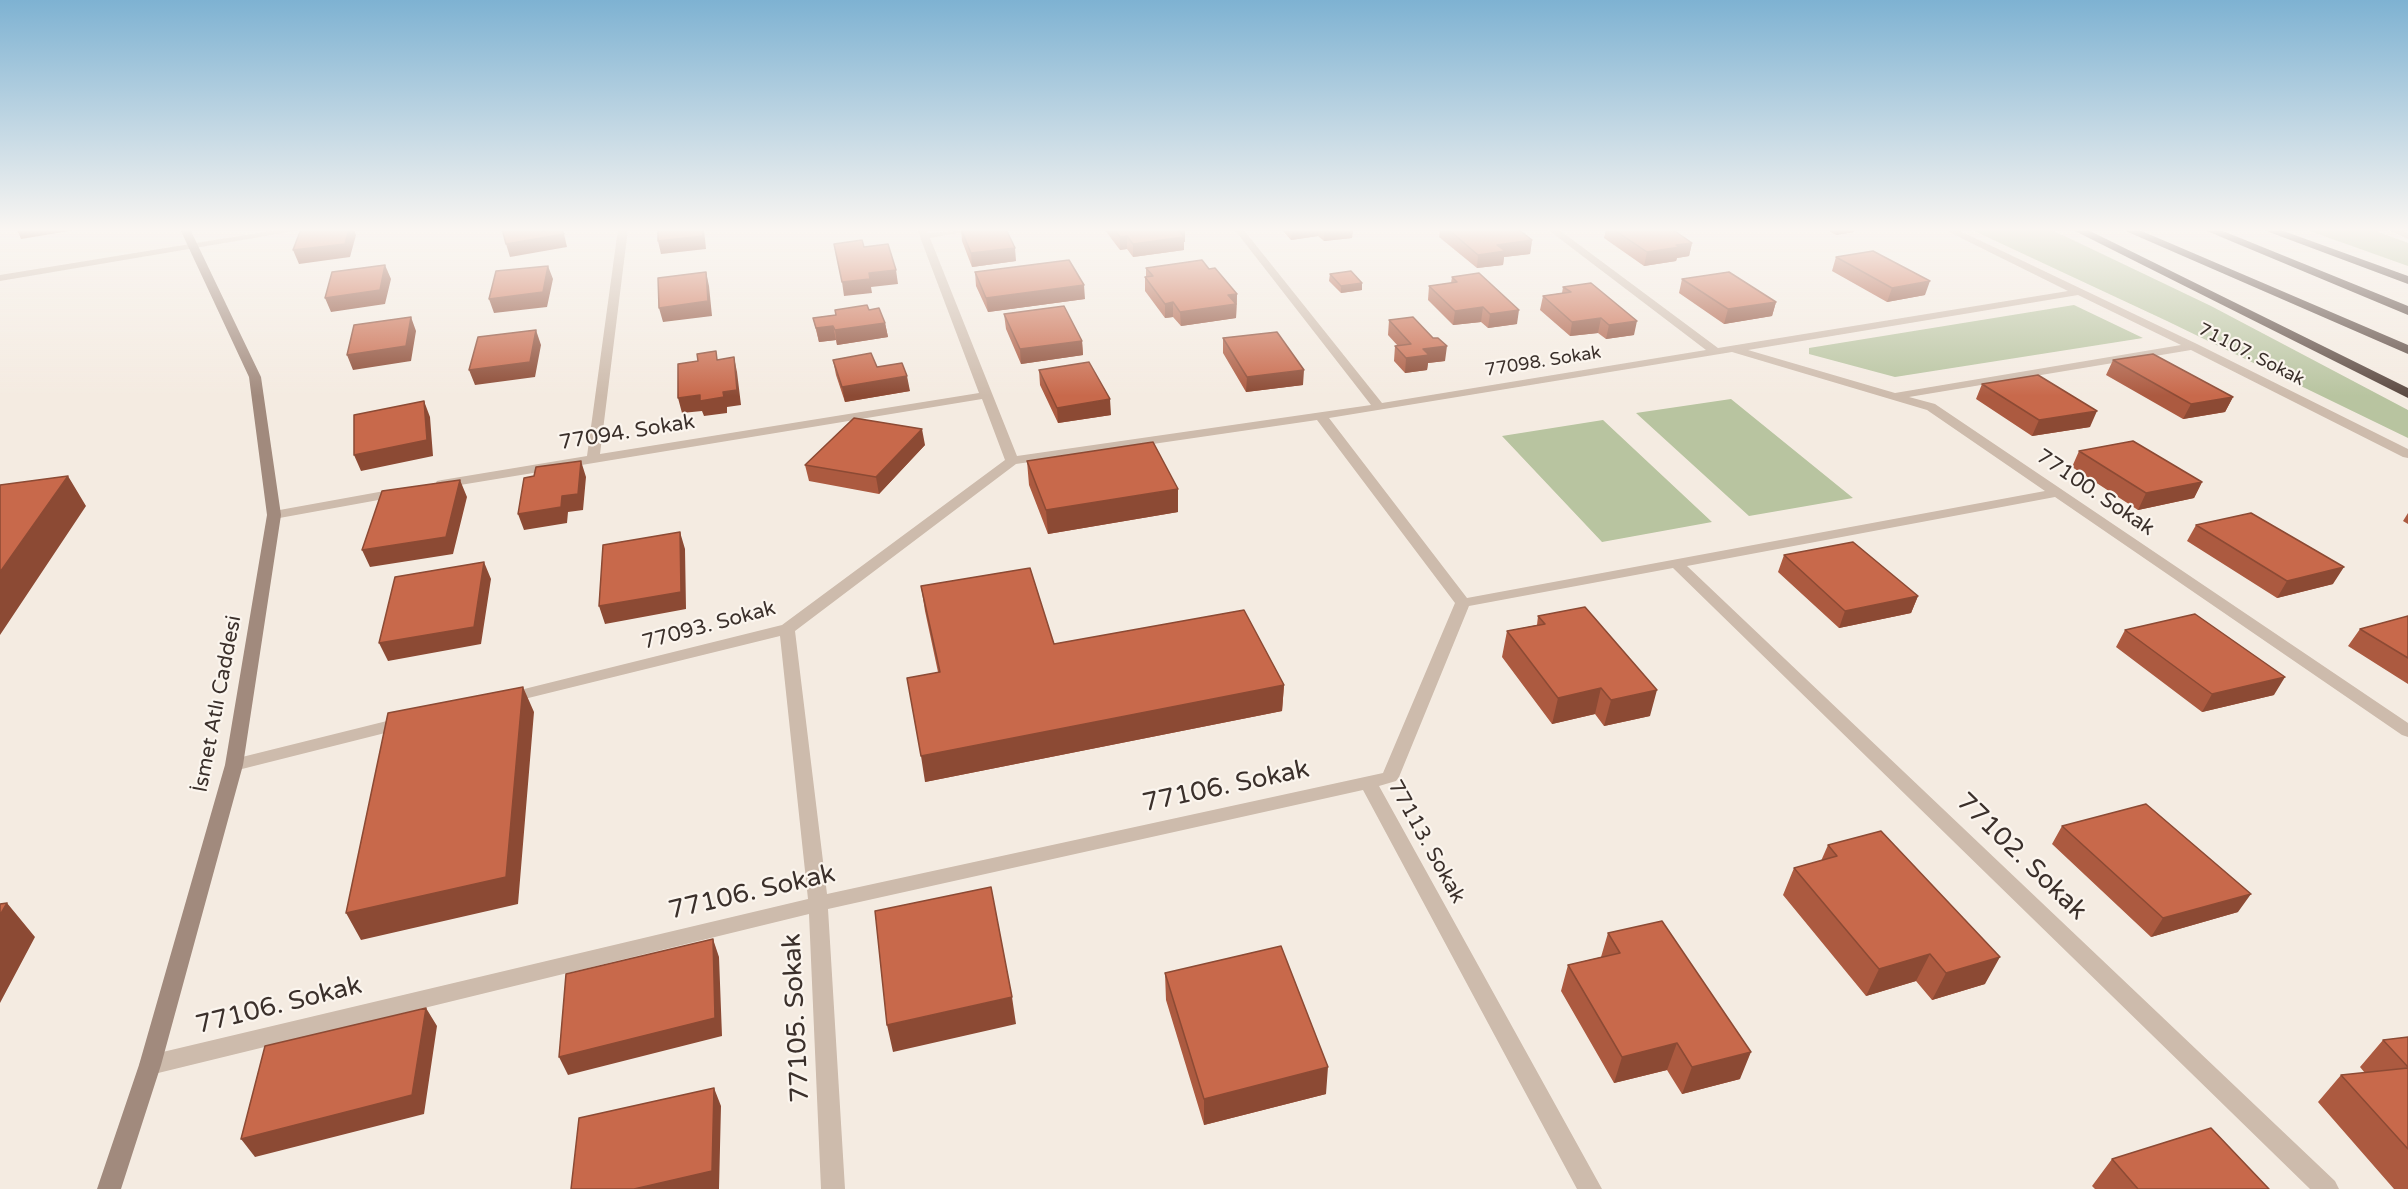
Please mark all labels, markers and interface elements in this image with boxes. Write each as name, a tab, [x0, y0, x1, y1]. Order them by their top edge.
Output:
street label: 71107. Sokak	[2194, 319, 2308, 391]
street label: 77098. Sokak	[1483, 342, 1603, 382]
street label: 77094. Sokak	[557, 410, 697, 456]
street label: 77100. Sokak	[2031, 444, 2159, 542]
street label: 77093. Sokak	[640, 596, 778, 656]
street label: İsmet Atlı Caddesi	[188, 613, 248, 795]
street label: 77106. Sokak	[1140, 754, 1312, 820]
street label: 77113. Sokak	[1382, 776, 1470, 908]
street label: 77102. Sokak	[1949, 787, 2093, 927]
street label: 77106. Sokak	[666, 859, 838, 927]
street label: 77105. Sokak	[777, 933, 817, 1103]
street label: 77106. Sokak	[193, 970, 365, 1042]

